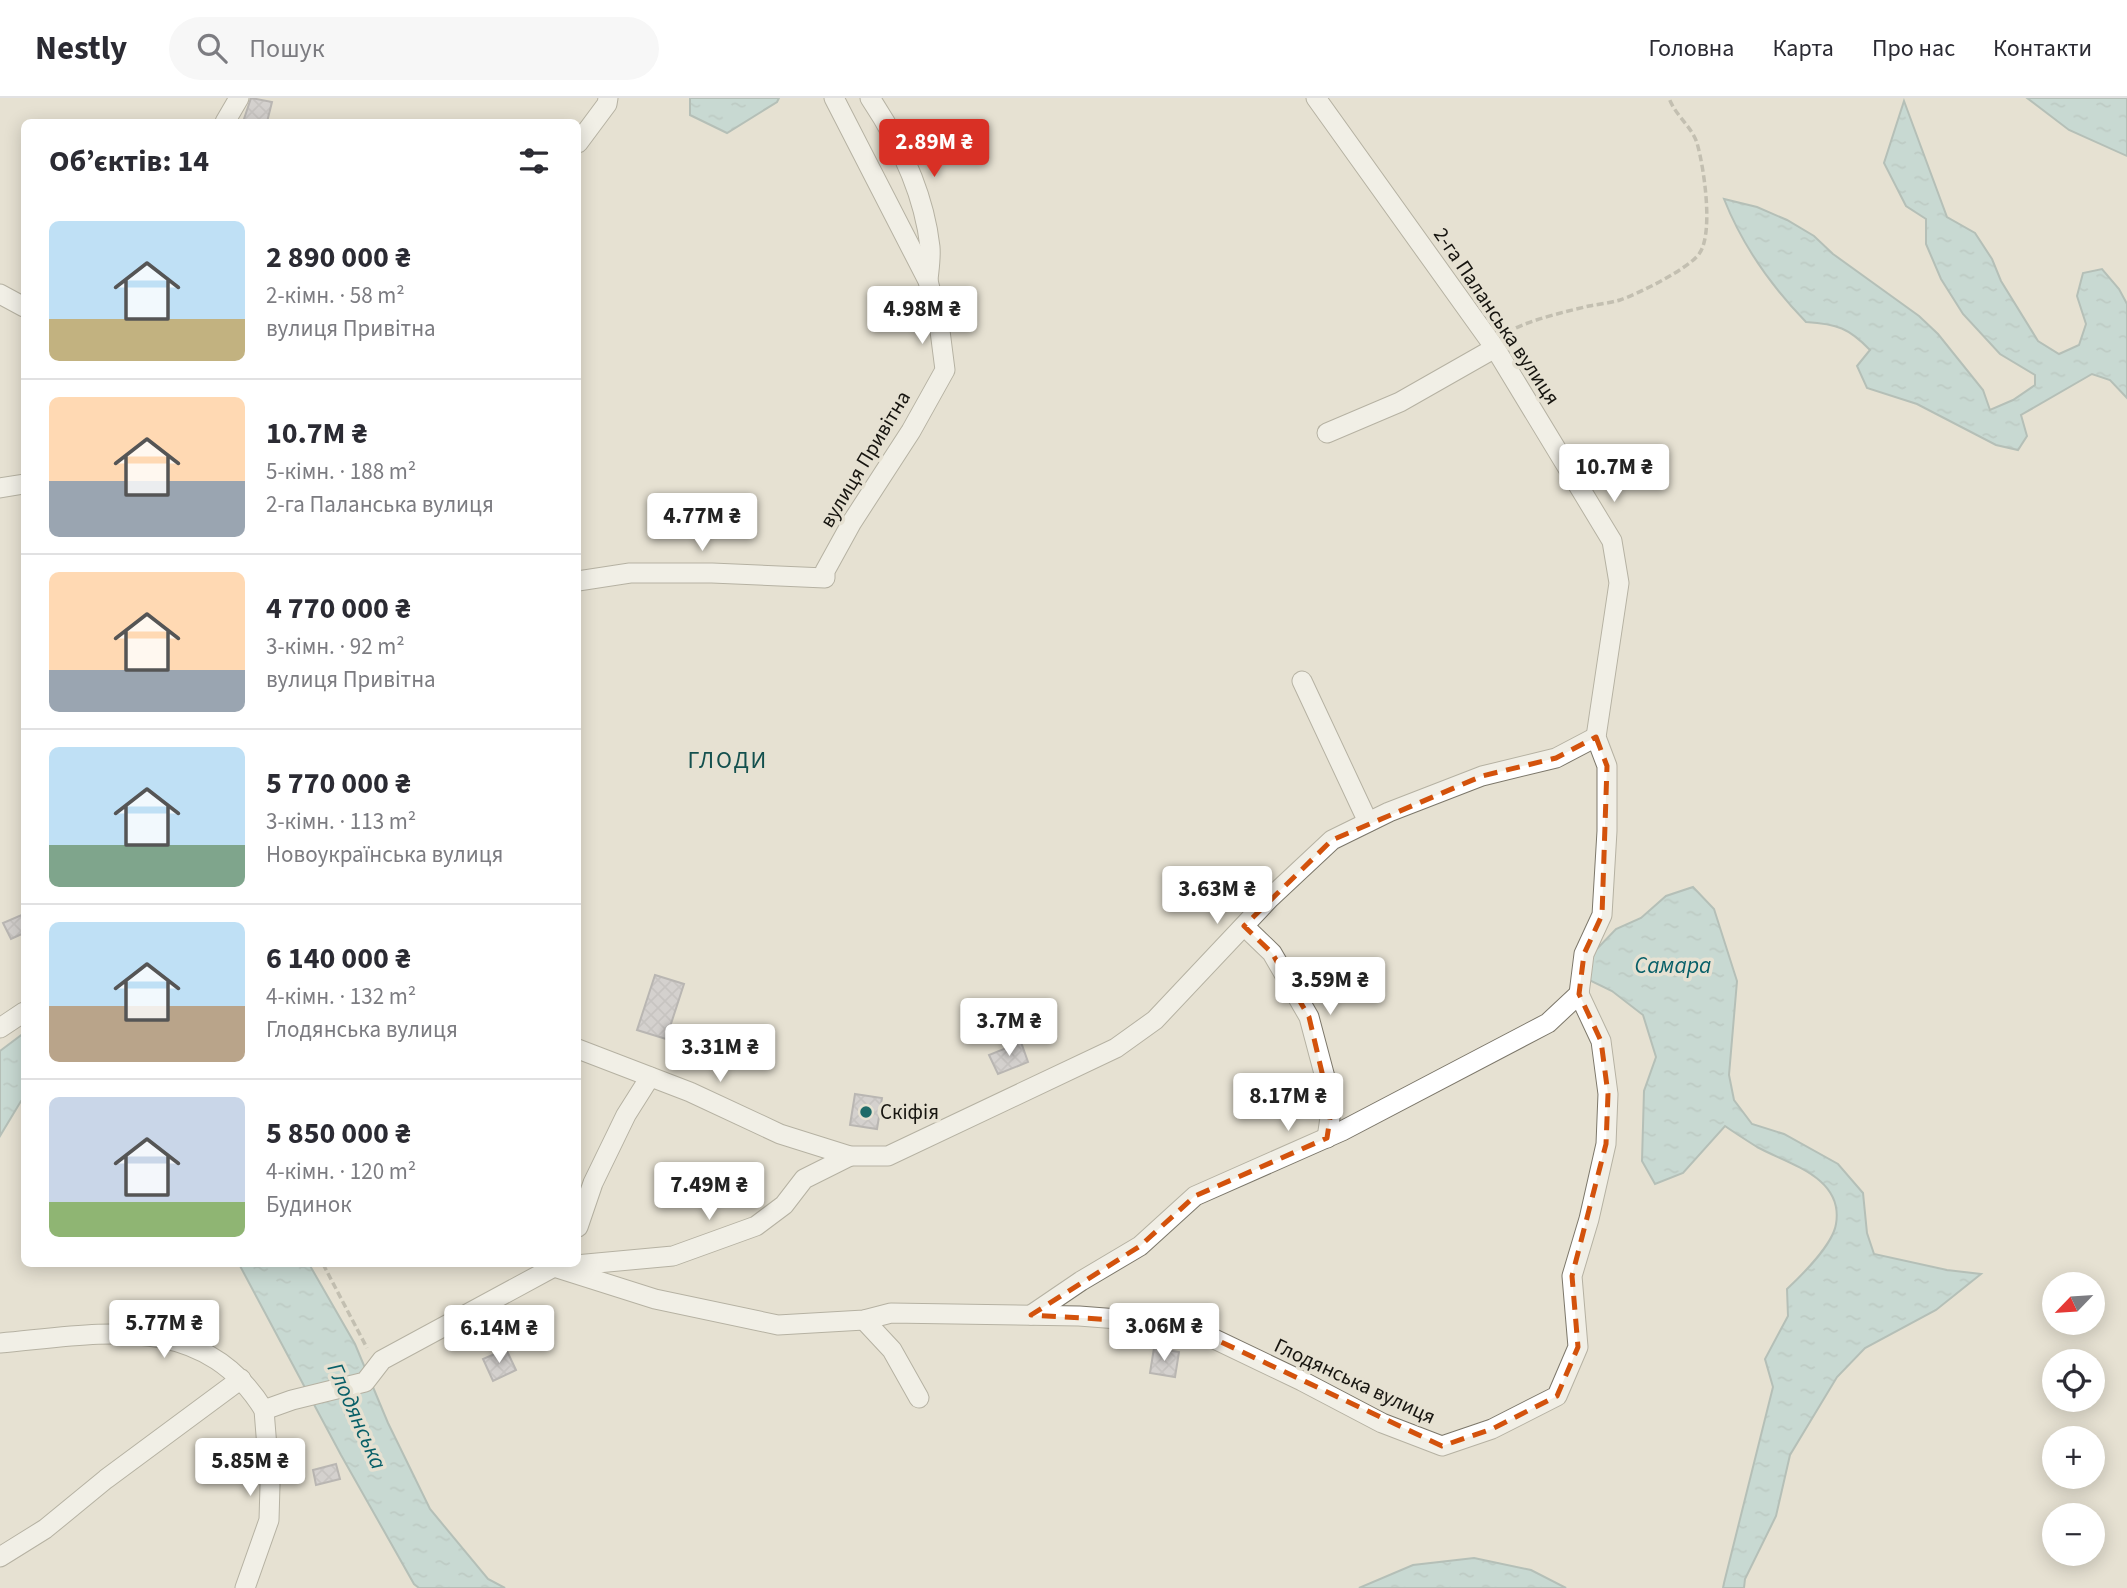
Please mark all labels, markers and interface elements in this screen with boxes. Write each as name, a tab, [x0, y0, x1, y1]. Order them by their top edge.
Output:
search box	[169, 17, 659, 80]
text: Nestly	[35, 25, 127, 72]
icon: search	[193, 29, 231, 67]
text: Пошук	[249, 30, 325, 67]
text: Головна	[1648, 31, 1734, 66]
text: Карта	[1772, 31, 1834, 66]
text: Про нас	[1872, 31, 1955, 66]
text: Контакти	[1993, 31, 2092, 66]
pin: 2.89M ₴	[869, 120, 999, 179]
text: 2.89M ₴	[895, 125, 973, 158]
text: Об’єктів: 14	[49, 140, 209, 183]
icon: filters	[515, 142, 553, 180]
street label: 2-га Паланська вулиця	[1426, 221, 1568, 411]
text: 2 890 000 ₴	[266, 236, 411, 279]
icon: home	[105, 249, 189, 333]
text: 2-кімн. · 58 m²	[266, 279, 405, 312]
pin: 4.98M ₴	[857, 286, 987, 346]
text: 4.98M ₴	[883, 292, 961, 325]
text: вулиця Привітна	[266, 312, 436, 345]
street label: вулиця Привітна	[812, 385, 918, 533]
text: 10.7M ₴	[266, 412, 367, 455]
icon: home	[105, 425, 189, 509]
pin: 10.7M ₴	[1549, 444, 1679, 504]
text: 10.7M ₴	[1575, 450, 1653, 483]
text: 5-кімн. · 188 m²	[266, 455, 416, 488]
text: 2-га Паланська вулиця	[266, 488, 494, 521]
pin: 4.77M ₴	[637, 494, 767, 553]
text: 4.77M ₴	[663, 499, 741, 532]
text: 4 770 000 ₴	[266, 587, 411, 630]
icon: home	[105, 600, 189, 684]
text: 3-кімн. · 92 m²	[266, 630, 405, 663]
text: вулиця Привітна	[266, 663, 436, 696]
district label: ГЛОДИ	[688, 743, 768, 778]
text: 5 770 000 ₴	[266, 762, 411, 805]
icon: home	[105, 775, 189, 859]
text: 3-кімн. · 113 m²	[266, 805, 416, 838]
text: Новоукраїнська вулиця	[266, 838, 503, 871]
pin: 3.63M ₴	[1152, 866, 1282, 926]
text: 3.63M ₴	[1178, 872, 1256, 905]
text: 6 140 000 ₴	[266, 937, 411, 980]
water label: Самара	[1635, 949, 1711, 982]
icon: home	[105, 950, 189, 1034]
pin: 3.59M ₴	[1265, 958, 1395, 1017]
text: 3.59M ₴	[1291, 963, 1369, 996]
text: 4-кімн. · 132 m²	[266, 980, 416, 1013]
pin: 3.7M ₴	[952, 998, 1066, 1058]
text: 3.7M ₴	[976, 1004, 1042, 1037]
text: Глодянська вулиця	[266, 1013, 458, 1046]
pin: 3.31M ₴	[655, 1024, 785, 1084]
text: 3.31M ₴	[681, 1030, 759, 1063]
pin: 8.17M ₴	[1223, 1074, 1353, 1133]
text: 8.17M ₴	[1249, 1079, 1327, 1112]
place label: Скіфія	[880, 1097, 939, 1127]
marker: Скіфія	[858, 1104, 874, 1120]
text: 5 850 000 ₴	[266, 1112, 411, 1155]
icon: home	[105, 1125, 189, 1209]
text: 4-кімн. · 120 m²	[266, 1155, 416, 1188]
pin: 7.49M ₴	[644, 1162, 774, 1222]
text: 7.49M ₴	[670, 1168, 748, 1201]
text: Будинок	[266, 1188, 352, 1221]
north arrow	[2042, 1272, 2105, 1335]
map controls	[2042, 1272, 2105, 1566]
pin: 5.77M ₴	[99, 1300, 229, 1360]
pin: 3.06M ₴	[1099, 1304, 1229, 1363]
text: 5.77M ₴	[125, 1306, 203, 1339]
pin: 6.14M ₴	[434, 1306, 564, 1365]
text: 3.06M ₴	[1125, 1309, 1203, 1342]
text: 6.14M ₴	[460, 1311, 538, 1344]
street label: Глодянська вулиця	[1269, 1330, 1441, 1432]
button: locate	[2042, 1349, 2105, 1412]
water label: Глодянська	[319, 1357, 395, 1475]
button: +	[2042, 1426, 2105, 1489]
pin: 5.85M ₴	[185, 1438, 315, 1498]
text: 5.85M ₴	[211, 1444, 289, 1477]
button: −	[2042, 1503, 2105, 1566]

